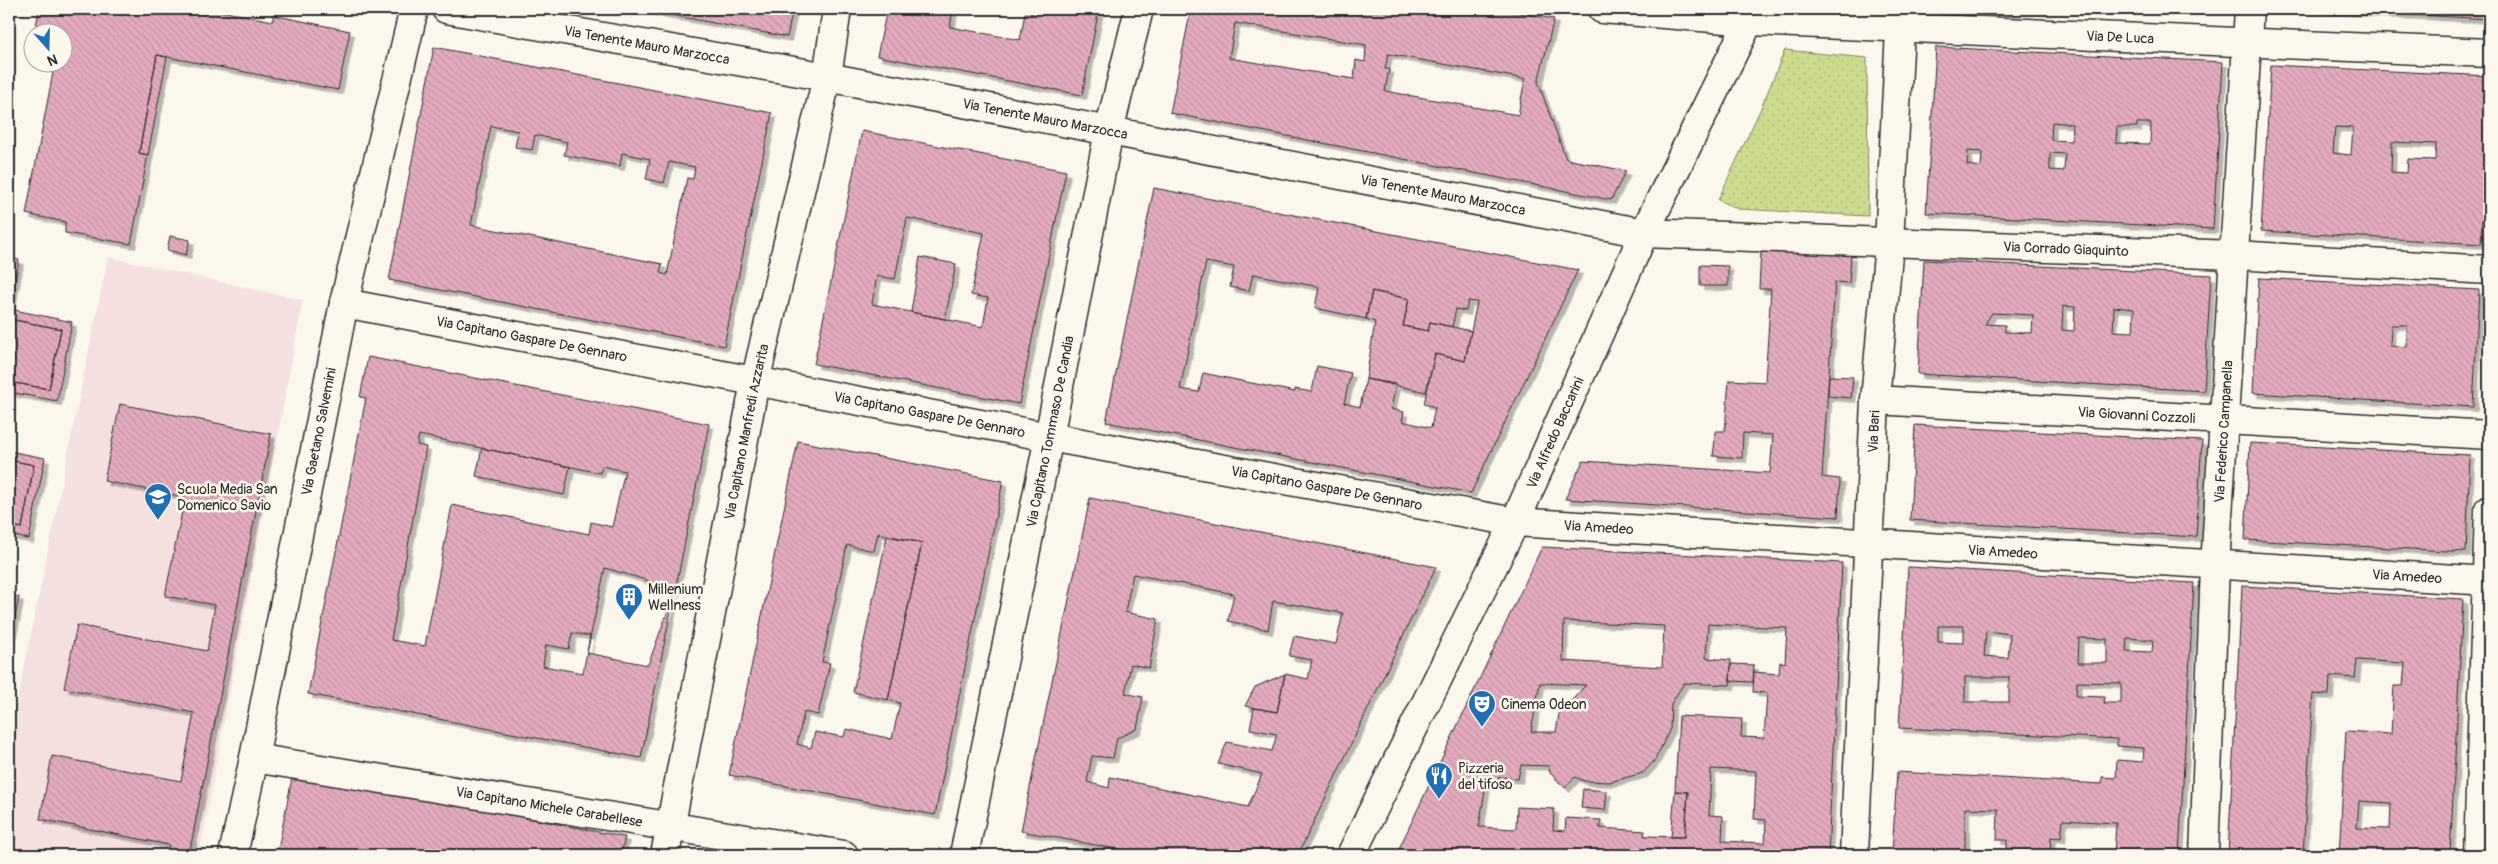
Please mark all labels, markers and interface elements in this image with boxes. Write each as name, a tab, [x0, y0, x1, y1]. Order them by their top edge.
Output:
north arrow	[22, 22, 72, 72]
street label: Via Tenente Mauro Marzocca	[563, 22, 731, 68]
street label: Via De Luca	[2086, 27, 2154, 47]
text: N	[45, 50, 60, 69]
street label: Via Tenente Mauro Marzocca	[961, 95, 1129, 143]
street label: Via Tenente Mauro Marzocca	[1359, 171, 1527, 219]
street label: Via Corrado Giaquinto	[2003, 238, 2129, 260]
street label: Via Capitano Gaspare De Gennaro	[435, 312, 629, 365]
street label: Via Capitano Tommaso De Candia	[1022, 334, 1077, 529]
street label: Via Capitano Manfredi Azzarita	[720, 342, 772, 521]
street label: Via Federico Campanella	[2210, 360, 2236, 503]
street label: Via Gaetano Salvemini	[298, 366, 340, 497]
street label: Via Alfredo Baccarini	[1523, 374, 1587, 491]
street label: Via Capitano Gaspare De Gennaro	[832, 388, 1027, 441]
street label: Via Giovanni Cozzoli	[2077, 403, 2196, 427]
street label: Via Bari	[1864, 409, 1883, 453]
street label: Via Capitano Gaspare De Gennaro	[1230, 462, 1424, 514]
place label: Scuola Media San Domenico Savio	[177, 481, 278, 514]
school or university icon: Scuola Media San Domenico Savio	[143, 482, 173, 521]
street label: Via Amedeo	[1563, 516, 1634, 538]
street label: Via Amedeo	[1967, 541, 2039, 562]
street label: Via Amedeo	[2372, 565, 2443, 587]
place label: Millenium Wellness	[648, 581, 703, 614]
building icon: Millenium Wellness	[614, 582, 644, 621]
theatre icon: Cinema Odeon	[1467, 689, 1497, 728]
place label: Cinema Odeon	[1501, 696, 1587, 713]
place label: Pizzeria del tifoso	[1458, 760, 1513, 793]
restaurant icon: Pizzeria del tifoso	[1424, 761, 1454, 800]
street label: Via Capitano Michele Carabellese	[454, 783, 644, 830]

